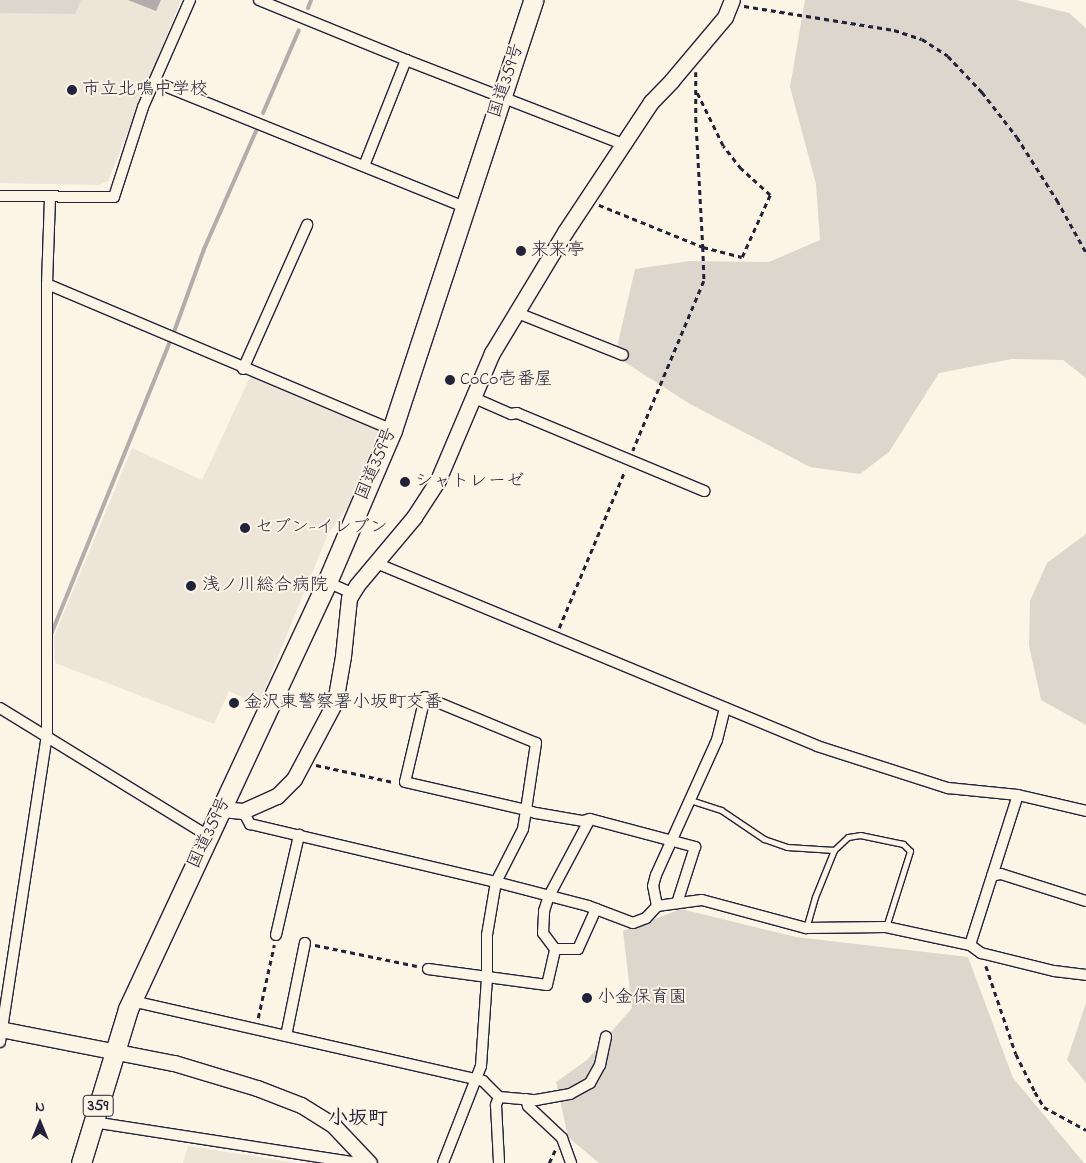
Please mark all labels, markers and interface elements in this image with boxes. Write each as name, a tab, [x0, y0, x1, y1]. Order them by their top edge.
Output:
street label: 国道359号	[485, 41, 529, 121]
place label: 市立北鳴中学校	[82, 79, 208, 101]
marker: 市立北鳴中学校	[66, 84, 78, 96]
place label: 来来亭	[531, 240, 585, 262]
marker: 来来亭	[515, 245, 527, 257]
place label: CoCo壱番屋	[460, 369, 552, 391]
marker: CoCo壱番屋	[444, 374, 456, 386]
street label: 国道359号	[352, 424, 402, 504]
place label: シャトレーゼ	[415, 471, 524, 493]
marker: シャトレーゼ	[399, 476, 411, 488]
place label: セブン-イレブン	[255, 517, 388, 539]
marker: セブン-イレブン	[239, 522, 251, 534]
place label: 浅ノ川総合病院	[202, 575, 328, 597]
marker: 浅ノ川総合病院	[184, 579, 198, 593]
place label: 金沢東警察署小坂町交番	[244, 692, 442, 714]
marker: 金沢東警察署小坂町交番	[228, 697, 240, 709]
street label: 国道359号	[184, 793, 236, 873]
place label: 小金保育園	[597, 987, 687, 1009]
marker: 小金保育園	[581, 992, 593, 1004]
road number: 359	[82, 1092, 114, 1120]
text: N	[35, 1097, 45, 1118]
north arrow	[15, 1098, 65, 1148]
district label: 小坂町	[328, 1107, 388, 1131]

